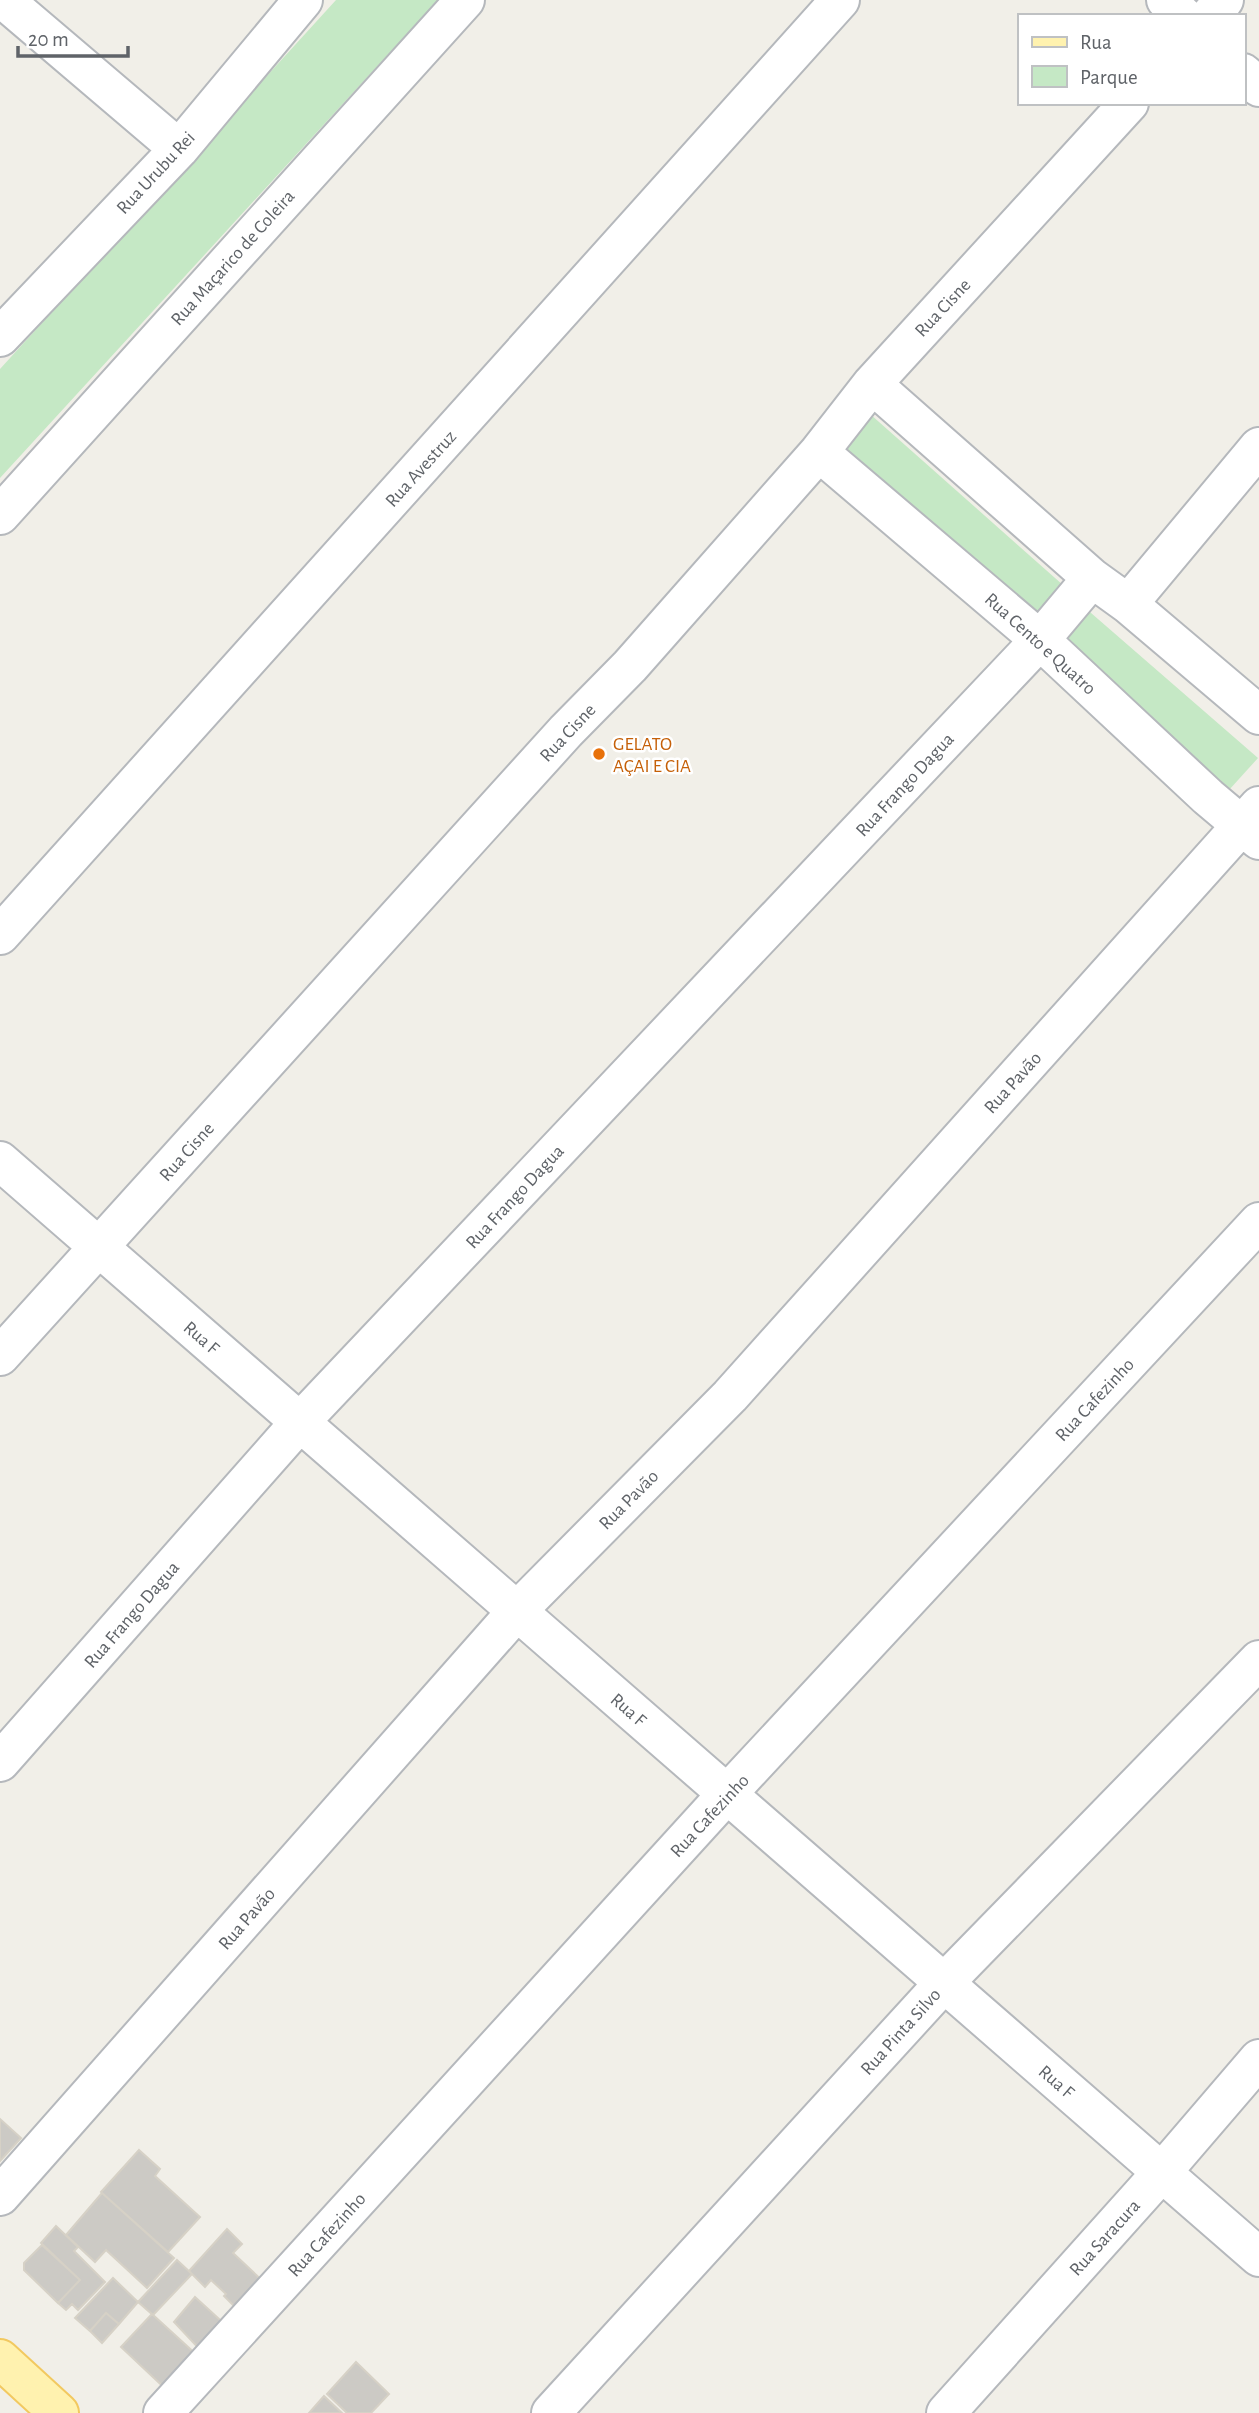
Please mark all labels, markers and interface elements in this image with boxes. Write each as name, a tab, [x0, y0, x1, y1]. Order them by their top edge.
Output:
scale bar	[18, 14, 128, 58]
legend	[1018, 14, 1245, 105]
text: 20 m	[28, 29, 69, 50]
text: Rua	[1080, 32, 1112, 53]
text: Parque	[1080, 67, 1138, 88]
street label: Rua Urubu Rei	[113, 128, 199, 218]
street label: Rua Maçarico de Coleira	[168, 186, 299, 329]
street label: Rua Cisne	[912, 275, 975, 341]
street label: Rua Avestruz	[382, 427, 460, 511]
street label: Rua Cento e Quatro	[981, 590, 1099, 699]
street label: Rua Cisne	[537, 700, 600, 766]
street label: Rua Frango Dagua	[852, 729, 958, 841]
place label: GELATO AÇAI E CIA	[613, 735, 691, 776]
marker: GELATO AÇAI E CIA	[591, 746, 607, 762]
street label: Rua Pavão	[981, 1049, 1045, 1117]
street label: Rua Cisne	[156, 1119, 218, 1185]
street label: Rua Frango Dagua	[462, 1141, 568, 1253]
street label: Rua F	[180, 1318, 223, 1359]
street label: Rua Cafezinho	[1052, 1355, 1138, 1445]
street label: Rua Pavão	[596, 1467, 662, 1533]
street label: Rua Frango Dagua	[81, 1558, 183, 1672]
street label: Rua F	[607, 1690, 650, 1731]
street label: Rua Cafezinho	[667, 1771, 753, 1861]
street label: Rua Pavão	[215, 1884, 279, 1954]
street label: Rua Pinta Silvo	[857, 1985, 945, 2079]
street label: Rua F	[1035, 2062, 1078, 2103]
street label: Rua Cafezinho	[285, 2189, 370, 2281]
street label: Rua Saracura	[1066, 2196, 1144, 2280]

